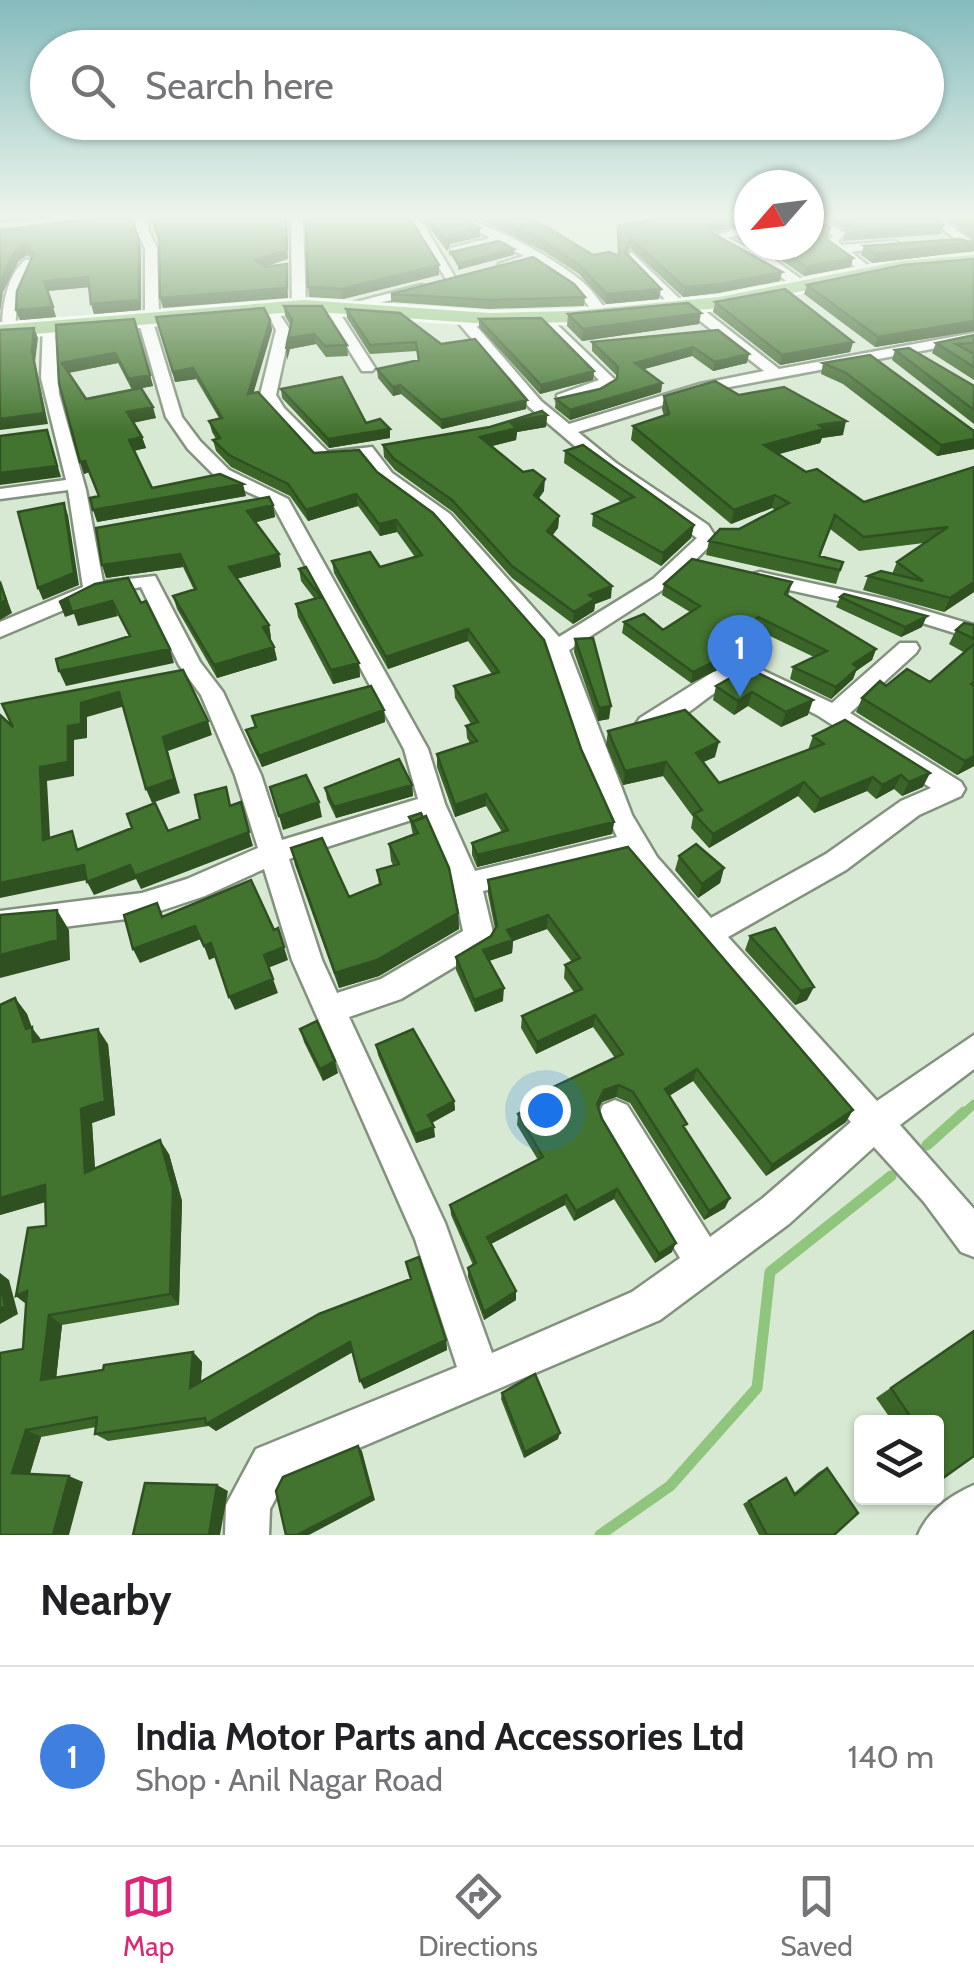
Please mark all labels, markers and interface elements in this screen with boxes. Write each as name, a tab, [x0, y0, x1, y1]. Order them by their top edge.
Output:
search box	[30, 30, 944, 140]
icon: search	[65, 58, 120, 113]
text: Search here	[145, 62, 334, 109]
north arrow	[734, 170, 824, 260]
pin: 1	[708, 614, 772, 697]
your location	[520, 1085, 571, 1136]
map controls	[854, 1415, 944, 1505]
button: layers	[854, 1415, 944, 1505]
text: Nearby	[40, 1574, 172, 1626]
text: India Motor Parts and Accessories Ltd	[135, 1713, 744, 1760]
text: 1	[67, 1737, 78, 1776]
text: 140 m	[847, 1737, 934, 1776]
text: Shop · Anil Nagar Road	[135, 1760, 443, 1799]
tab: Map	[121, 1869, 176, 1963]
tab: Directions	[418, 1869, 538, 1963]
tab: Saved	[780, 1869, 853, 1963]

